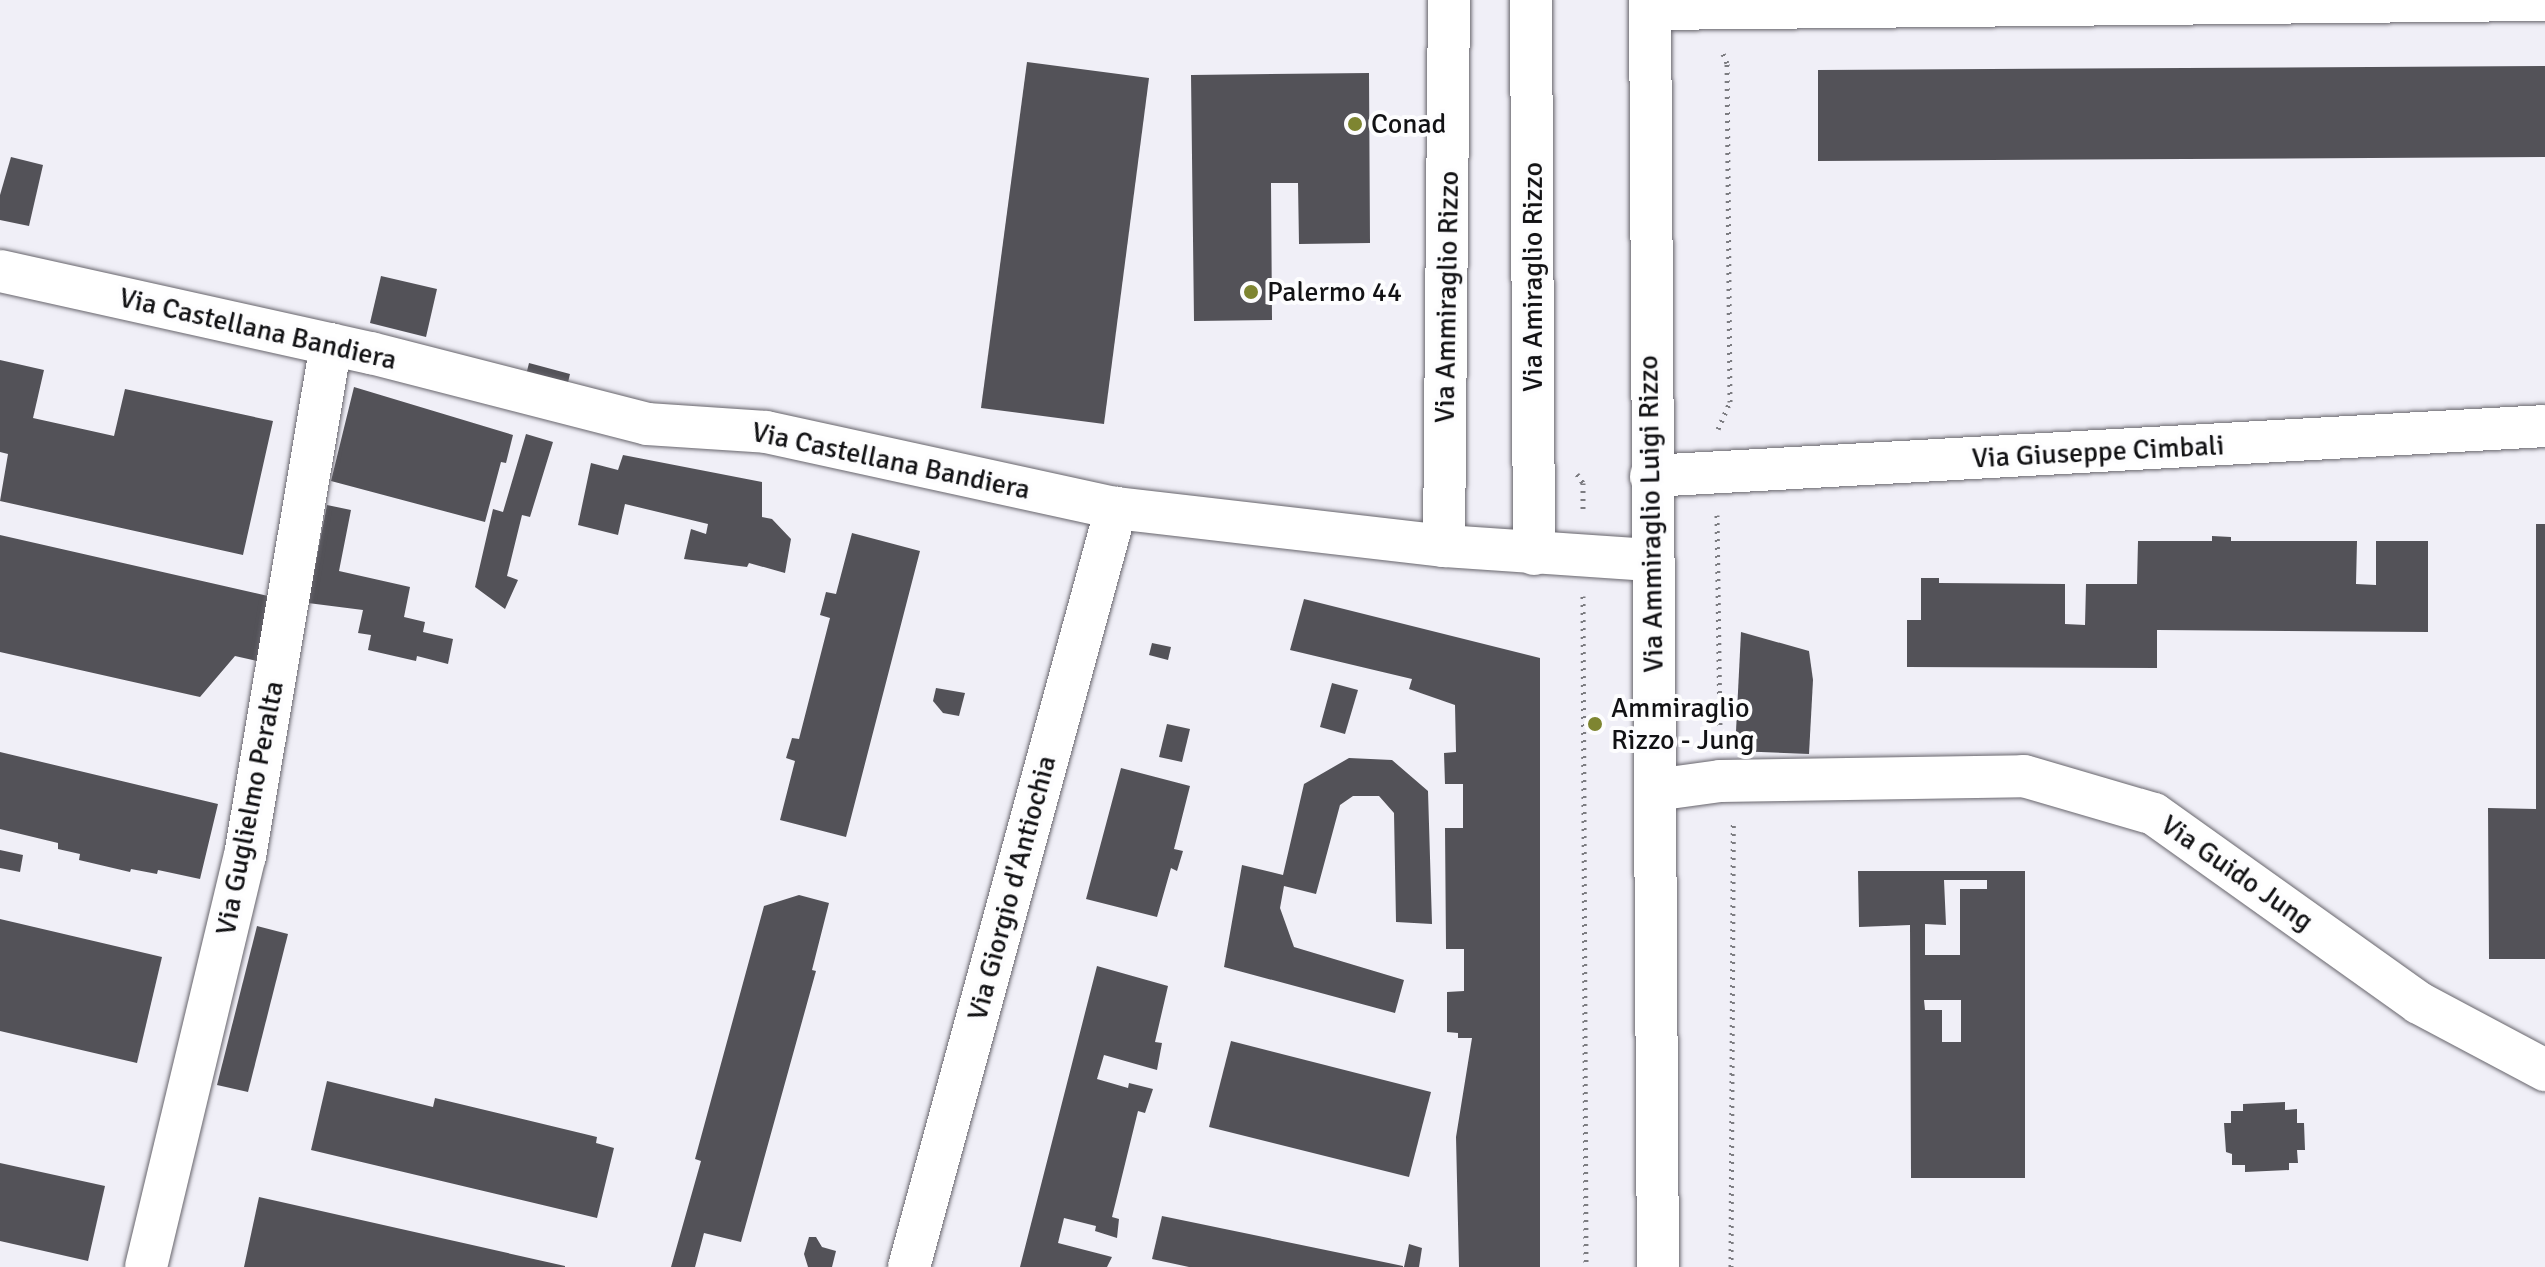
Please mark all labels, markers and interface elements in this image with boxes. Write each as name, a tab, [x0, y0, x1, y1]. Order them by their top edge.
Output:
place label: Conad	[1371, 107, 1446, 141]
marker: Conad	[1346, 115, 1364, 133]
street label: Via Amiraglio Rizzo	[1516, 162, 1550, 392]
street label: Via Ammiraglio Rizzo	[1428, 171, 1466, 423]
place label: Palermo 44	[1267, 275, 1402, 309]
street label: Via Castellana Bandiera	[116, 281, 400, 377]
marker: Palermo 44	[1242, 283, 1260, 301]
street label: Via Ammiraglio Luigi Rizzo	[1631, 355, 1671, 673]
street label: Via Castellana Bandiera	[749, 415, 1033, 507]
street label: Via Giuseppe Cimbali	[1971, 429, 2225, 475]
street label: Via Guglielmo Peralta	[209, 678, 291, 938]
place label: Ammiraglio Rizzo - Jung	[1611, 691, 1755, 757]
marker: Ammiraglio Rizzo - Jung	[1586, 715, 1604, 733]
street label: Via Giorgio d'Antiochia	[960, 752, 1064, 1024]
street label: Via Guido Jung	[2154, 808, 2320, 938]

